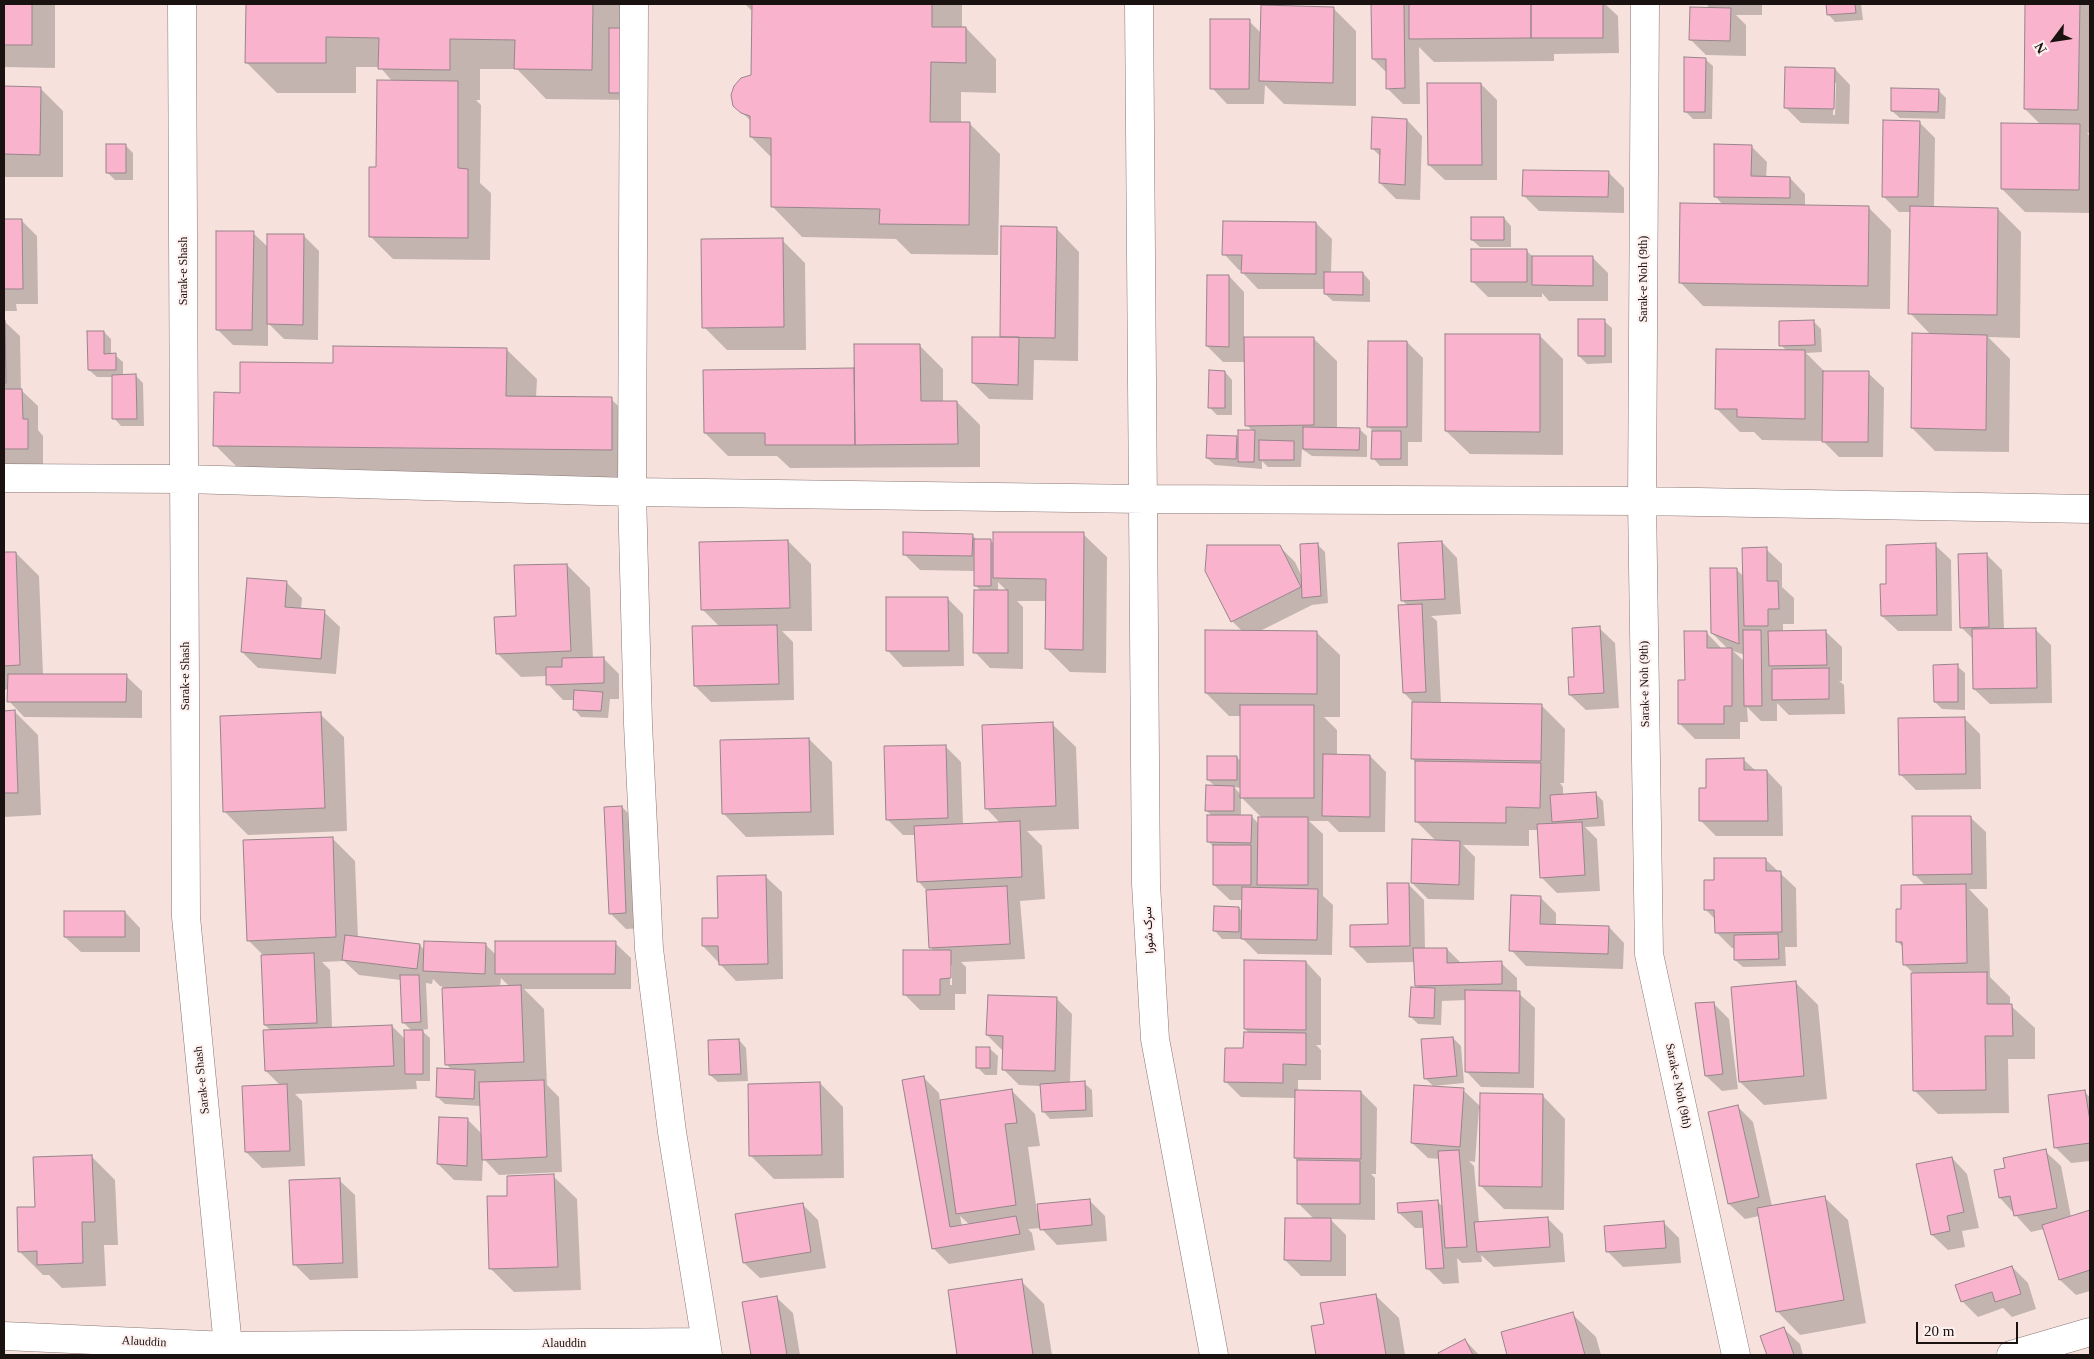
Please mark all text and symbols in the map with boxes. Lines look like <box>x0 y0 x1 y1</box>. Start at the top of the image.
north arrow <box>2029 15 2079 65</box>
text: N <box>2032 40 2050 56</box>
street label: Sarak-e Noh (9th) <box>1637 236 1651 322</box>
street label: Sarak-e Shash <box>177 237 191 305</box>
street label: Sarak-e Noh (9th) <box>1637 641 1653 727</box>
street label: Sarak-e Shash <box>179 642 193 710</box>
street label: سرک شورا <box>1141 906 1157 954</box>
street label: Sarak-e Noh (9th) <box>1662 1042 1694 1130</box>
street label: Sarak-e Shash <box>191 1045 213 1115</box>
scale bar <box>1919 1312 2022 1344</box>
text: 20 m <box>1924 1323 1954 1339</box>
street label: Alauddin <box>121 1334 167 1350</box>
street label: Alauddin <box>542 1337 586 1351</box>

